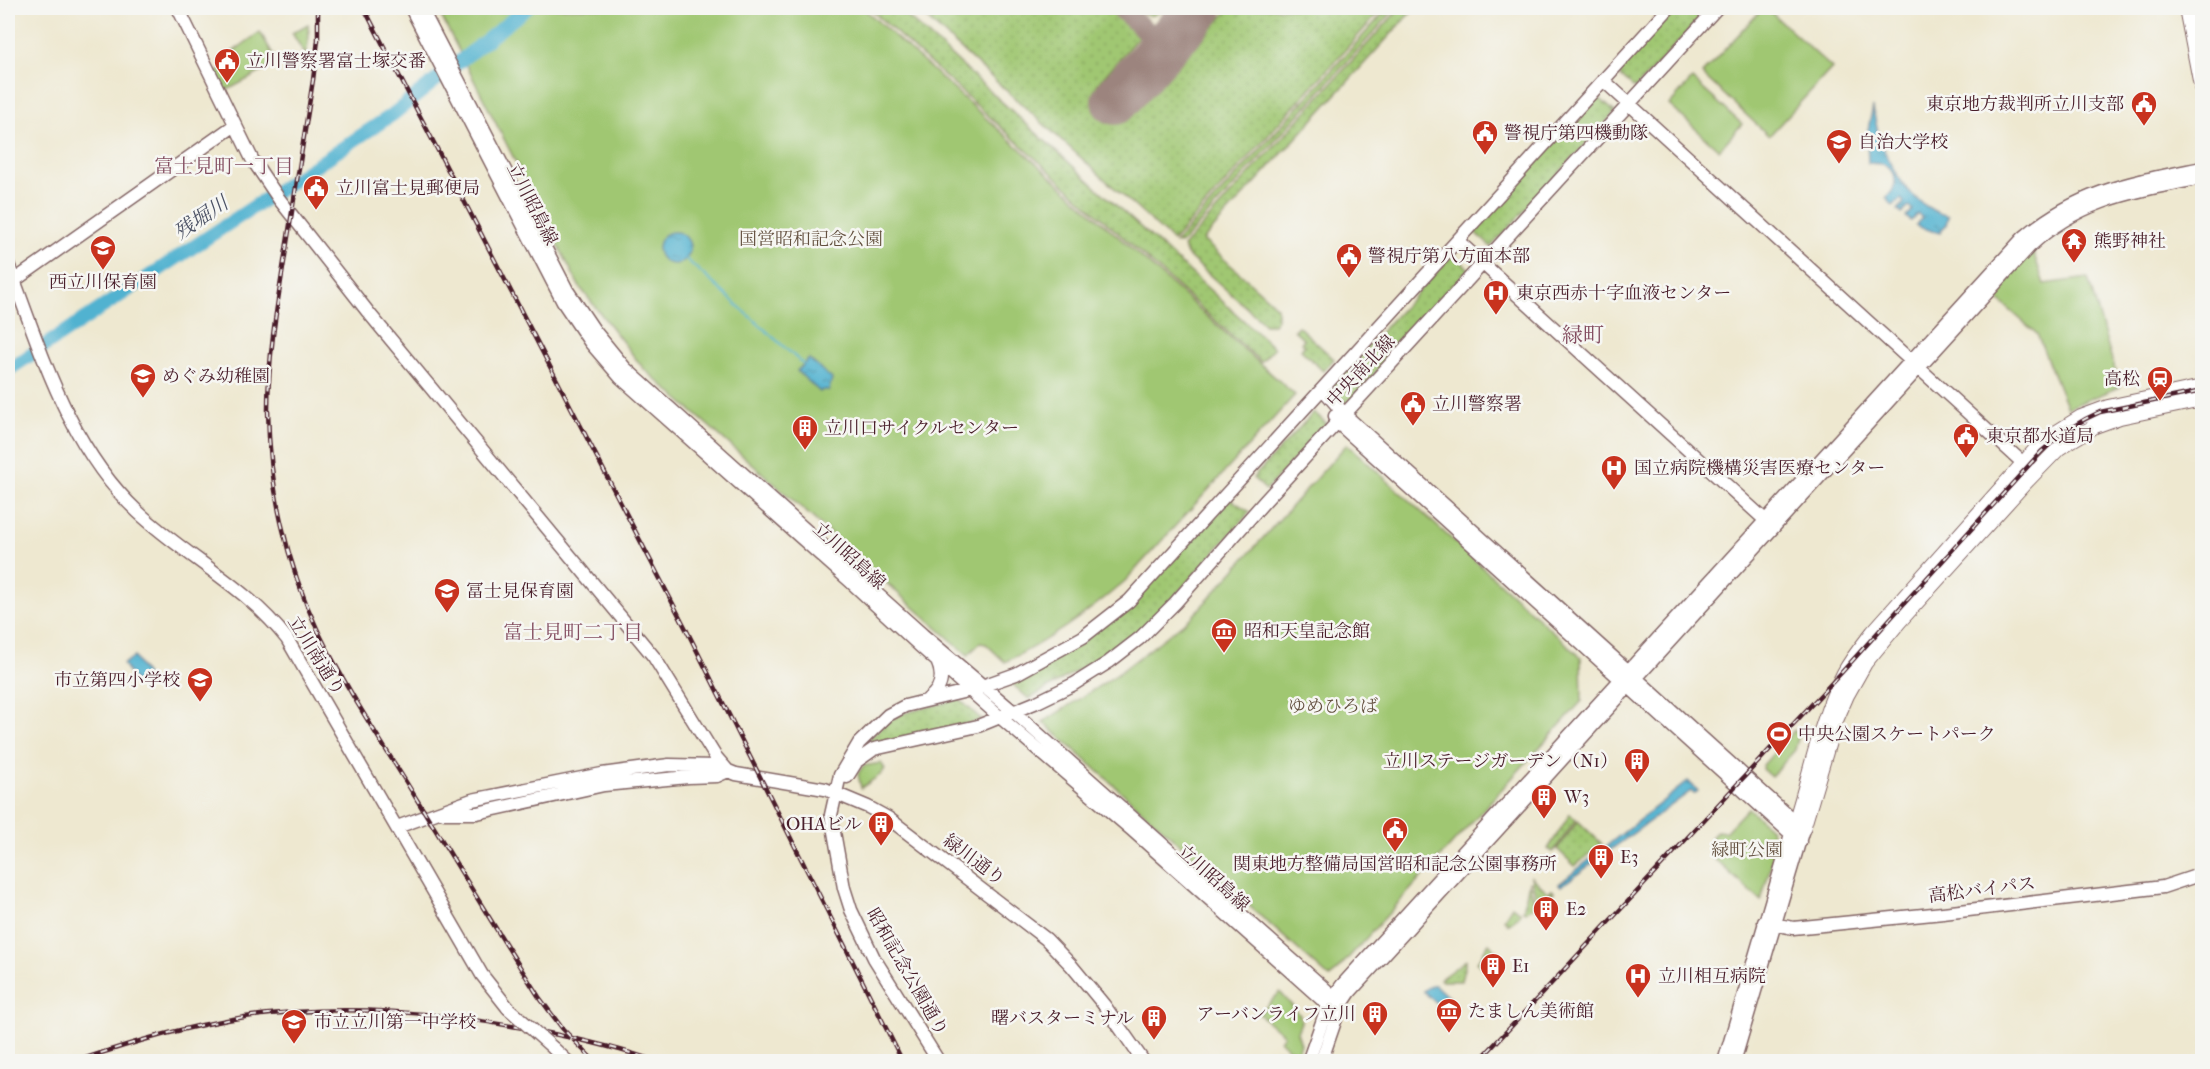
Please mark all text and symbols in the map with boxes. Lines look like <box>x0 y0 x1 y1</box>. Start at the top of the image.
public building icon: 立川警察署富士塚交番 <box>212 46 242 84</box>
place label: 立川警察署富士塚交番 <box>246 51 426 72</box>
public building icon: 東京地方裁判所立川支部 <box>2129 89 2159 127</box>
place label: 東京地方裁判所立川支部 <box>1926 94 2124 115</box>
public building icon: 警視庁第四機動隊 <box>1470 118 1500 156</box>
place label: 警視庁第四機動隊 <box>1504 123 1648 144</box>
school or university icon: 自治大学校 <box>1824 127 1854 165</box>
place label: 自治大学校 <box>1858 132 1948 153</box>
district label: 富士見町一丁目 <box>154 155 294 178</box>
street label: 立川昭島線 <box>502 159 562 249</box>
public building icon: 立川富士見郵便局 <box>301 173 331 211</box>
place label: 立川富士見郵便局 <box>336 178 480 199</box>
water label: 残堀川 <box>170 191 234 244</box>
temple icon: 熊野神社 <box>2059 226 2089 264</box>
park label: 国営昭和記念公園 <box>739 229 883 250</box>
place label: 熊野神社 <box>2094 231 2166 252</box>
school or university icon: 西立川保育園 <box>88 233 118 271</box>
public building icon: 警視庁第八方面本部 <box>1334 241 1364 279</box>
place label: 警視庁第八方面本部 <box>1368 246 1530 267</box>
place label: 西立川保育園 <box>49 272 157 293</box>
hospital icon: 東京西赤十字血液センター <box>1481 278 1511 316</box>
place label: 東京西赤十字血液センター <box>1516 283 1731 304</box>
district label: 緑町 <box>1562 323 1604 347</box>
street label: 中央南北線 <box>1323 331 1399 411</box>
school or university icon: めぐみ幼稚園 <box>128 361 158 399</box>
station icon: 高松 <box>2145 364 2175 402</box>
place label: めぐみ幼稚園 <box>162 366 270 387</box>
place label: 高松 <box>2104 369 2140 390</box>
public building icon: 立川警察署 <box>1398 389 1428 427</box>
place label: 立川警察署 <box>1432 394 1522 415</box>
building icon: 立川口サイクルセンター <box>790 413 820 451</box>
place label: 立川口サイクルセンター <box>824 418 1019 439</box>
public building icon: 東京都水道局 <box>1951 421 1981 459</box>
place label: 東京都水道局 <box>1986 426 2094 447</box>
hospital icon: 国立病院機構災害医療センター <box>1599 453 1629 491</box>
place label: 国立病院機構災害医療センター <box>1634 458 1885 479</box>
street label: 立川昭島線 <box>809 518 889 594</box>
school or university icon: 冨士見保育園 <box>432 576 462 614</box>
place label: 冨士見保育園 <box>466 581 574 602</box>
street label: 立川南通り <box>283 612 349 700</box>
museum icon: 昭和天皇記念館 <box>1209 616 1239 654</box>
district label: 富士見町二丁目 <box>503 621 643 644</box>
place label: 昭和天皇記念館 <box>1244 621 1370 642</box>
school or university icon: 市立第四小学校 <box>185 665 215 703</box>
place label: 市立第四小学校 <box>54 670 180 691</box>
park label: ゆめひろば <box>1288 696 1378 717</box>
sports icon: 中央公園スケートパーク <box>1764 719 1794 757</box>
place label: 中央公園スケートパーク <box>1798 724 1996 745</box>
building icon: 立川ステージガーデン（N1） <box>1622 746 1652 784</box>
place label: 立川ステージガーデン（N1） <box>1383 751 1618 772</box>
building icon: W3 <box>1529 782 1559 820</box>
place label: W3 <box>1563 787 1589 808</box>
building icon: OHAビル <box>866 809 896 847</box>
place label: OHAビル <box>786 814 862 835</box>
public building icon: 関東地方整備局国営昭和記念公園事務所 <box>1380 815 1410 853</box>
street label: 緑川通り <box>939 830 1009 890</box>
street label: 立川昭島線 <box>1173 840 1253 916</box>
park label: 緑町公園 <box>1711 840 1783 861</box>
building icon: E3 <box>1586 842 1616 880</box>
place label: E3 <box>1620 847 1638 868</box>
place label: 関東地方整備局国営昭和記念公園事務所 <box>1233 854 1557 875</box>
street label: 高松バイパス <box>1927 873 2037 907</box>
building icon: E2 <box>1531 894 1561 932</box>
place label: E2 <box>1566 899 1586 920</box>
street label: 昭和記念公園通り <box>862 904 952 1040</box>
building icon: E1 <box>1478 951 1508 989</box>
place label: E1 <box>1512 956 1529 977</box>
hospital icon: 立川相互病院 <box>1623 961 1653 999</box>
place label: 立川相互病院 <box>1658 966 1766 987</box>
museum icon: たましん美術館 <box>1434 996 1464 1034</box>
building icon: アーバンライフ立川 <box>1360 999 1390 1037</box>
place label: たましん美術館 <box>1468 1001 1594 1022</box>
building icon: 曙バスターミナル <box>1139 1003 1169 1041</box>
place label: アーバンライフ立川 <box>1197 1004 1356 1025</box>
school or university icon: 市立立川第一中学校 <box>279 1007 309 1045</box>
place label: 曙バスターミナル <box>991 1008 1134 1029</box>
place label: 市立立川第一中学校 <box>314 1012 476 1033</box>

